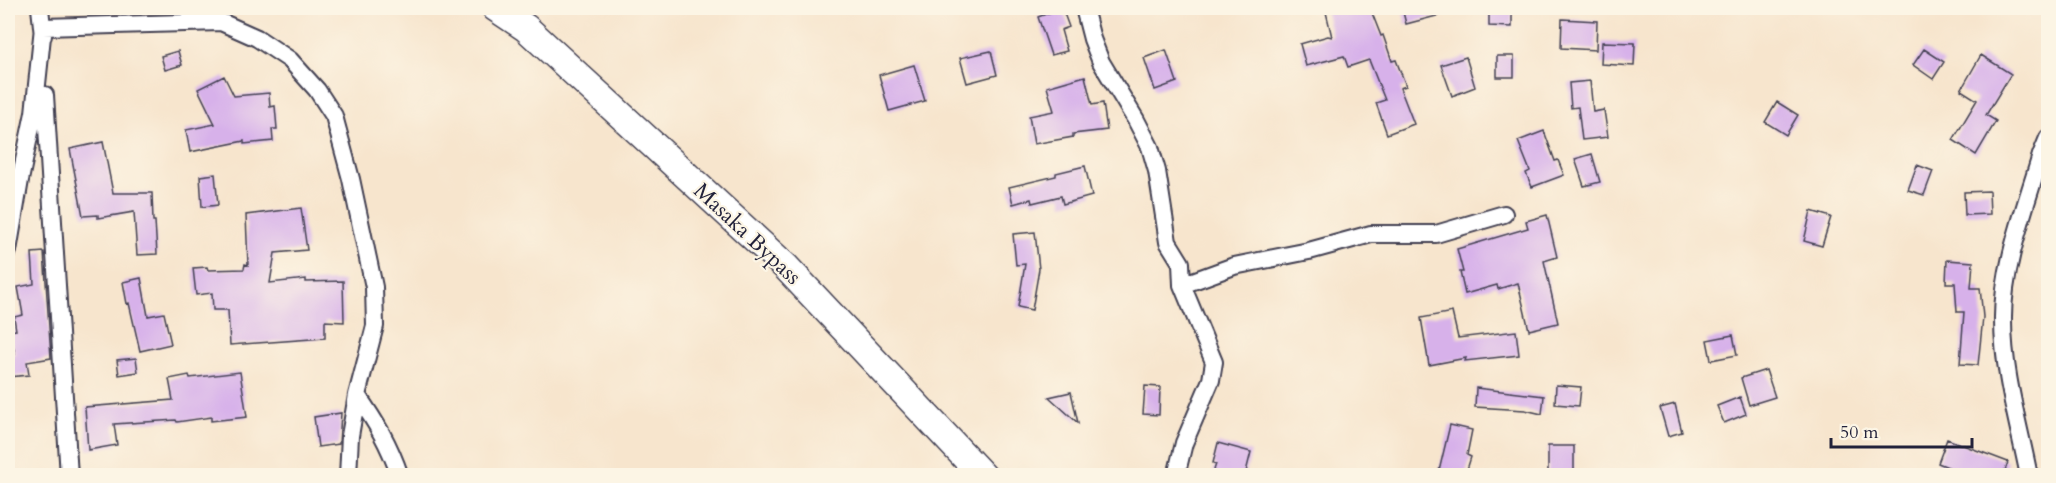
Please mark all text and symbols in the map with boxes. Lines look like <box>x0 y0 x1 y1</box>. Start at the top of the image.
street label: Masaka Bypass <box>687 176 808 291</box>
scale bar <box>1831 411 1972 449</box>
text: 50 m <box>1840 420 1879 445</box>

